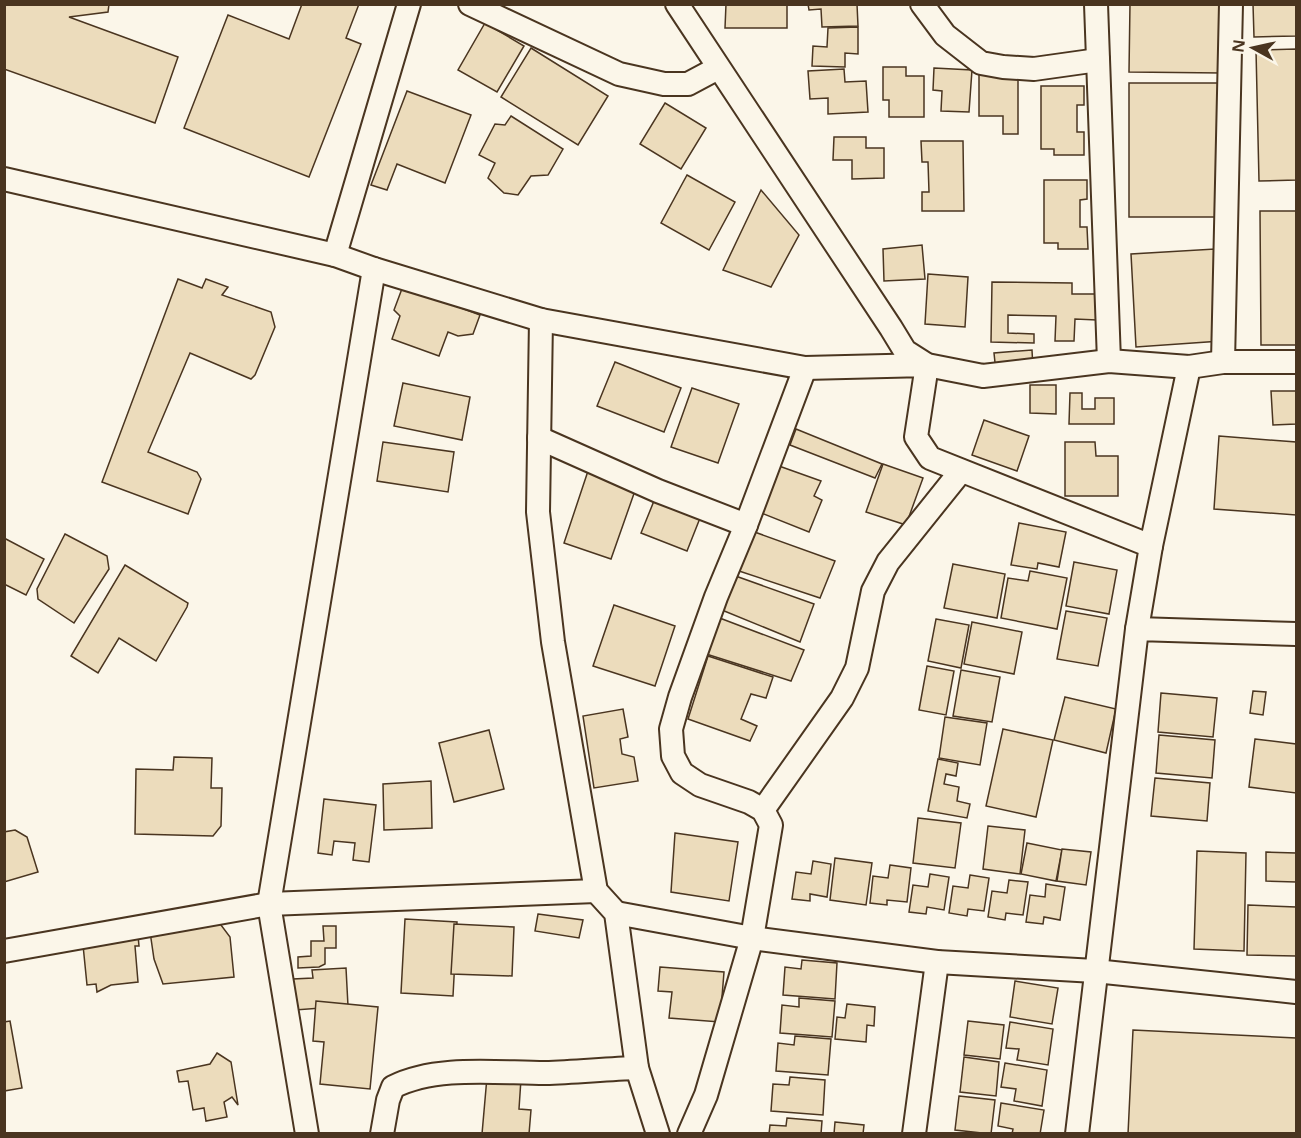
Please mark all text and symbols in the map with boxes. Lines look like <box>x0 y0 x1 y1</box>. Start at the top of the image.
north arrow <box>1223 18 1283 78</box>
text: N <box>1226 38 1250 54</box>

